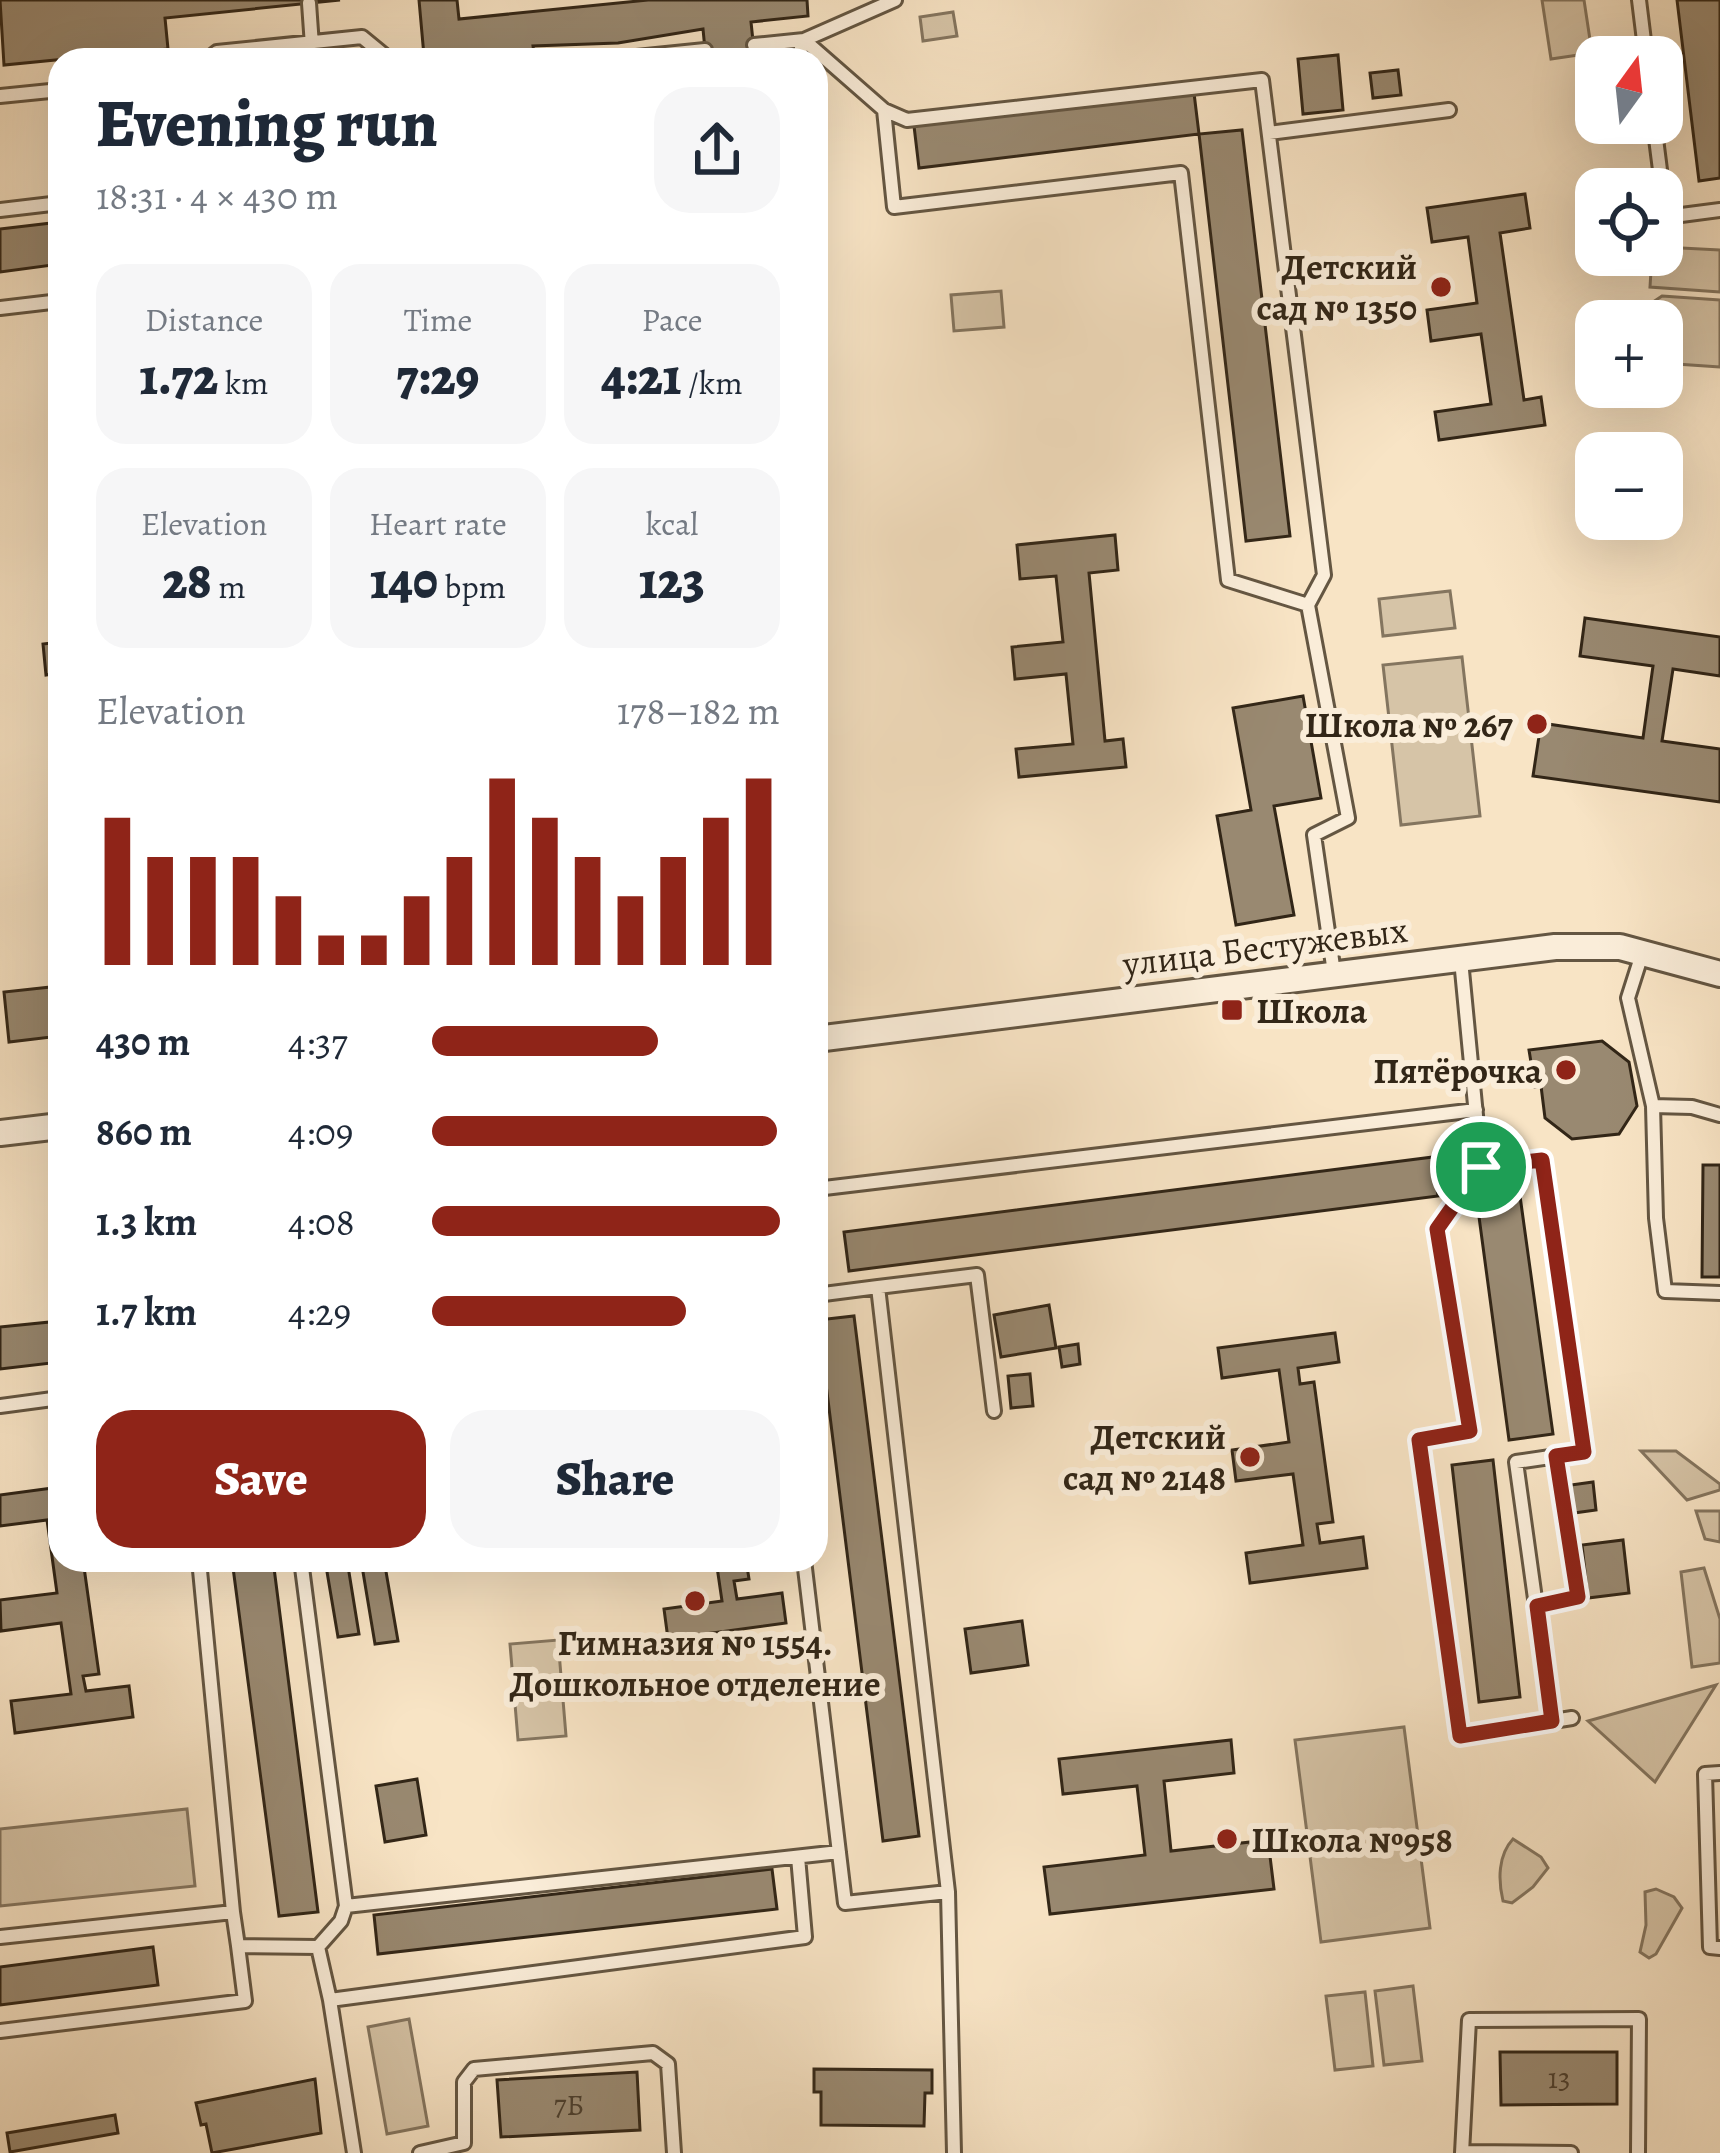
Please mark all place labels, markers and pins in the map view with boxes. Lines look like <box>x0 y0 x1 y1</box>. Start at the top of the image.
place label: Детский сад № 1350 <box>1257 242 1417 332</box>
marker: Детский сад № 1350 <box>1428 274 1454 300</box>
place label: Школа № 267 <box>1305 700 1514 749</box>
marker: Школа № 267 <box>1524 711 1550 737</box>
place label: Школа <box>1256 986 1368 1035</box>
marker: Школа <box>1219 997 1245 1023</box>
place label: Пятёрочка <box>1373 1046 1543 1095</box>
marker: Пятёрочка <box>1553 1057 1579 1083</box>
pin <box>1430 1116 1532 1218</box>
place label: Детский сад № 2148 <box>1063 1412 1226 1502</box>
marker: Детский сад № 2148 <box>1237 1444 1263 1470</box>
marker: Гимназия № 1554. Дошкольное отделение <box>682 1588 708 1614</box>
place label: Гимназия № 1554. Дошкольное отделение <box>509 1618 881 1708</box>
place label: Школа №958 <box>1251 1815 1453 1864</box>
marker: Школа №958 <box>1214 1826 1240 1852</box>

